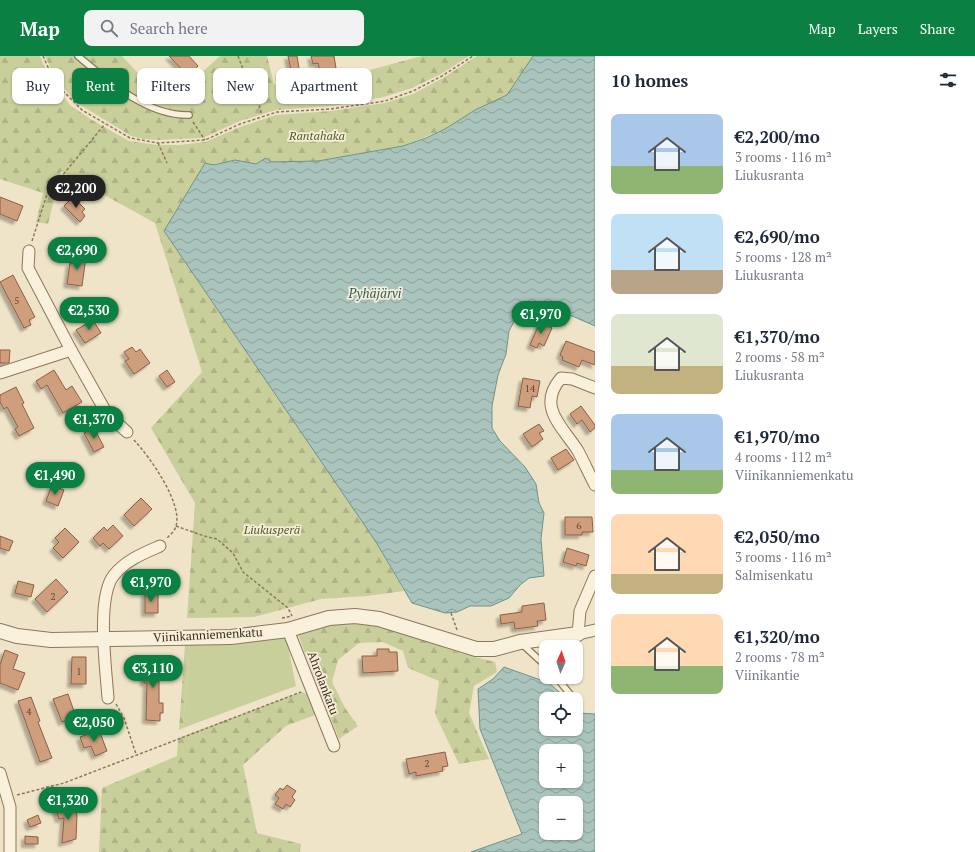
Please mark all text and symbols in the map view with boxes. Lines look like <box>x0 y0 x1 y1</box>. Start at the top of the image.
search box <box>84 10 364 46</box>
text: Map <box>20 16 60 41</box>
icon: search <box>98 17 120 39</box>
text: Search here <box>130 18 208 38</box>
text: Map <box>809 19 836 38</box>
text: Layers <box>858 19 898 38</box>
text: Share <box>920 19 955 38</box>
chip: Buy <box>12 68 64 104</box>
chip: Rent <box>72 68 129 104</box>
chip: Filters <box>137 68 205 104</box>
chip: New <box>213 68 268 104</box>
chip: Apartment <box>276 68 372 104</box>
text: 10 homes <box>611 69 688 92</box>
icon: filters <box>937 69 959 91</box>
text: €2,200/mo <box>735 125 820 148</box>
park label: Rantahaka <box>288 128 345 143</box>
icon: home <box>643 130 691 178</box>
text: 3 rooms · 116 m² <box>735 148 832 166</box>
text: Liukusranta <box>735 166 804 184</box>
pin: €2,200 <box>43 175 109 209</box>
text: €2,200 <box>56 179 96 197</box>
text: €2,690/mo <box>735 225 820 248</box>
icon: home <box>643 230 691 278</box>
pin: €2,690 <box>44 237 110 271</box>
text: €2,690 <box>57 241 97 259</box>
text: 5 rooms · 128 m² <box>735 248 832 266</box>
text: Liukusranta <box>735 266 804 284</box>
water label: Pyhäjärvi <box>348 284 402 302</box>
house number: 5 <box>14 294 20 307</box>
pin: €2,530 <box>56 297 122 331</box>
text: €2,530 <box>69 301 109 319</box>
pin: €1,970 <box>508 301 574 335</box>
text: €1,970 <box>521 305 561 323</box>
text: €1,370/mo <box>735 325 820 348</box>
icon: home <box>643 330 691 378</box>
text: 2 rooms · 58 m² <box>735 348 825 366</box>
text: Liukusranta <box>735 366 804 384</box>
house number: 14 <box>525 382 536 395</box>
pin: €1,370 <box>61 406 127 440</box>
text: €1,370 <box>74 410 114 428</box>
text: €1,970/mo <box>735 425 820 448</box>
icon: home <box>643 430 691 478</box>
text: 4 rooms · 112 m² <box>735 448 832 466</box>
pin: €1,490 <box>22 462 88 496</box>
text: €1,490 <box>35 466 75 484</box>
text: Viinikanniemenkatu <box>735 466 854 484</box>
house number: 6 <box>576 519 582 532</box>
park label: Liukusperä <box>243 522 301 537</box>
text: €2,050/mo <box>735 525 820 548</box>
icon: home <box>643 530 691 578</box>
text: 3 rooms · 116 m² <box>735 548 832 566</box>
text: Salmisenkatu <box>735 566 813 584</box>
pin: €1,970 <box>118 569 184 603</box>
text: €1,970 <box>131 573 171 591</box>
house number: 2 <box>50 590 56 603</box>
street label: Viinikanniemenkatu <box>153 624 263 645</box>
text: €1,320/mo <box>735 625 820 648</box>
icon: home <box>643 630 691 678</box>
north arrow <box>539 640 583 684</box>
map controls <box>539 640 583 840</box>
text: 2 rooms · 78 m² <box>735 648 825 666</box>
street label: Ahrolankatu <box>304 649 342 717</box>
pin: €3,110 <box>120 655 186 689</box>
text: €3,110 <box>133 659 173 677</box>
house number: 1 <box>76 665 82 678</box>
text: Viinikantie <box>735 666 800 684</box>
button: locate <box>539 692 583 736</box>
house number: 4 <box>26 705 32 718</box>
pin: €2,050 <box>61 709 127 743</box>
text: €2,050 <box>74 713 114 731</box>
button: + <box>539 744 583 788</box>
house number: 2 <box>424 757 430 770</box>
pin: €1,320 <box>35 787 101 821</box>
text: €1,320 <box>48 791 88 809</box>
button: − <box>539 796 583 840</box>

